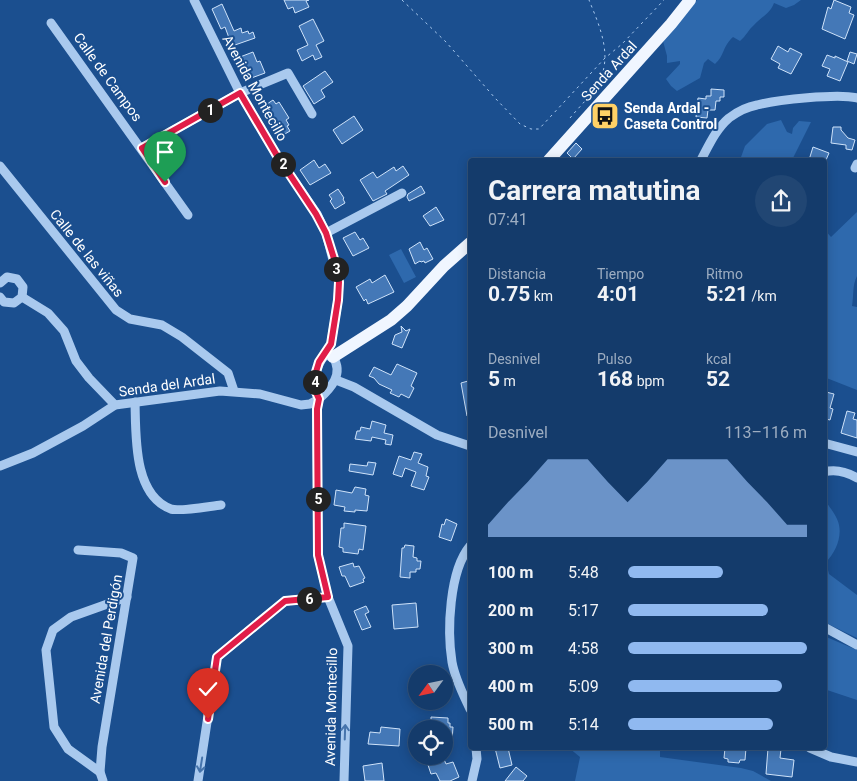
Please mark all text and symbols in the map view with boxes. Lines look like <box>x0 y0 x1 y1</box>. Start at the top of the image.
street label: Calle de Campos <box>71 30 145 124</box>
street label: Avenida Montecillo <box>219 32 291 144</box>
street label: Senda Ardal <box>578 38 640 104</box>
pin: 1 <box>198 98 222 122</box>
place label: Senda Ardal - Caseta Control <box>624 100 717 132</box>
bus stop icon: Senda Ardal - Caseta Control <box>590 101 620 131</box>
text: 1 <box>206 102 215 118</box>
pin <box>144 131 186 182</box>
icon: arrive <box>151 138 179 166</box>
pin: 2 <box>270 152 296 176</box>
text: 2 <box>279 156 288 172</box>
text: Carrera matutina <box>488 174 700 207</box>
button: share <box>755 175 807 227</box>
street label: Calle de las viñas <box>47 206 127 300</box>
text: 07:41 <box>488 210 528 229</box>
pin: 3 <box>324 256 348 282</box>
text: 3 <box>332 261 341 277</box>
text: Distancia <box>488 266 546 282</box>
text: Tiempo <box>597 266 644 282</box>
text: Ritmo <box>706 266 743 282</box>
text: 0.75 <box>488 282 530 306</box>
text: 4:01 <box>597 282 639 306</box>
text: 5:21 <box>706 282 748 306</box>
text: km <box>530 288 553 304</box>
text: /km <box>748 288 777 304</box>
text: Desnivel <box>488 351 541 367</box>
text: Pulso <box>597 351 632 367</box>
text: kcal <box>706 351 731 367</box>
text: 5 <box>488 367 500 391</box>
text: 168 <box>597 367 633 391</box>
text: 52 <box>706 367 730 391</box>
street label: Senda del Ardal <box>118 370 216 400</box>
pin: 4 <box>302 370 328 394</box>
text: m <box>500 373 516 389</box>
text: bpm <box>633 373 665 389</box>
text: 4 <box>311 374 320 390</box>
text: Desnivel <box>488 423 548 442</box>
text: 113–116 m <box>725 423 807 442</box>
pin: 5 <box>306 486 330 512</box>
text: 5 <box>314 491 323 507</box>
text: 100 m <box>488 563 533 582</box>
text: 5:48 <box>568 563 599 582</box>
street label: Avenida del Perdigón <box>87 573 125 705</box>
pin: 6 <box>296 586 322 612</box>
text: 6 <box>305 591 314 607</box>
text: 200 m <box>488 601 533 620</box>
text: 5:17 <box>568 601 599 620</box>
text: 300 m <box>488 639 533 658</box>
text: 4:58 <box>568 639 599 658</box>
street label: Avenida Montecillo <box>322 648 340 766</box>
north arrow <box>408 665 452 710</box>
map controls <box>408 665 453 765</box>
pin <box>187 668 229 719</box>
icon: check <box>194 675 222 703</box>
text: 400 m <box>488 677 533 696</box>
text: 5:09 <box>568 677 599 696</box>
text: 500 m <box>488 715 533 734</box>
text: 5:14 <box>568 715 599 734</box>
button: locate <box>408 720 453 765</box>
one-way arrow <box>341 725 350 741</box>
one-way arrow <box>195 757 205 773</box>

